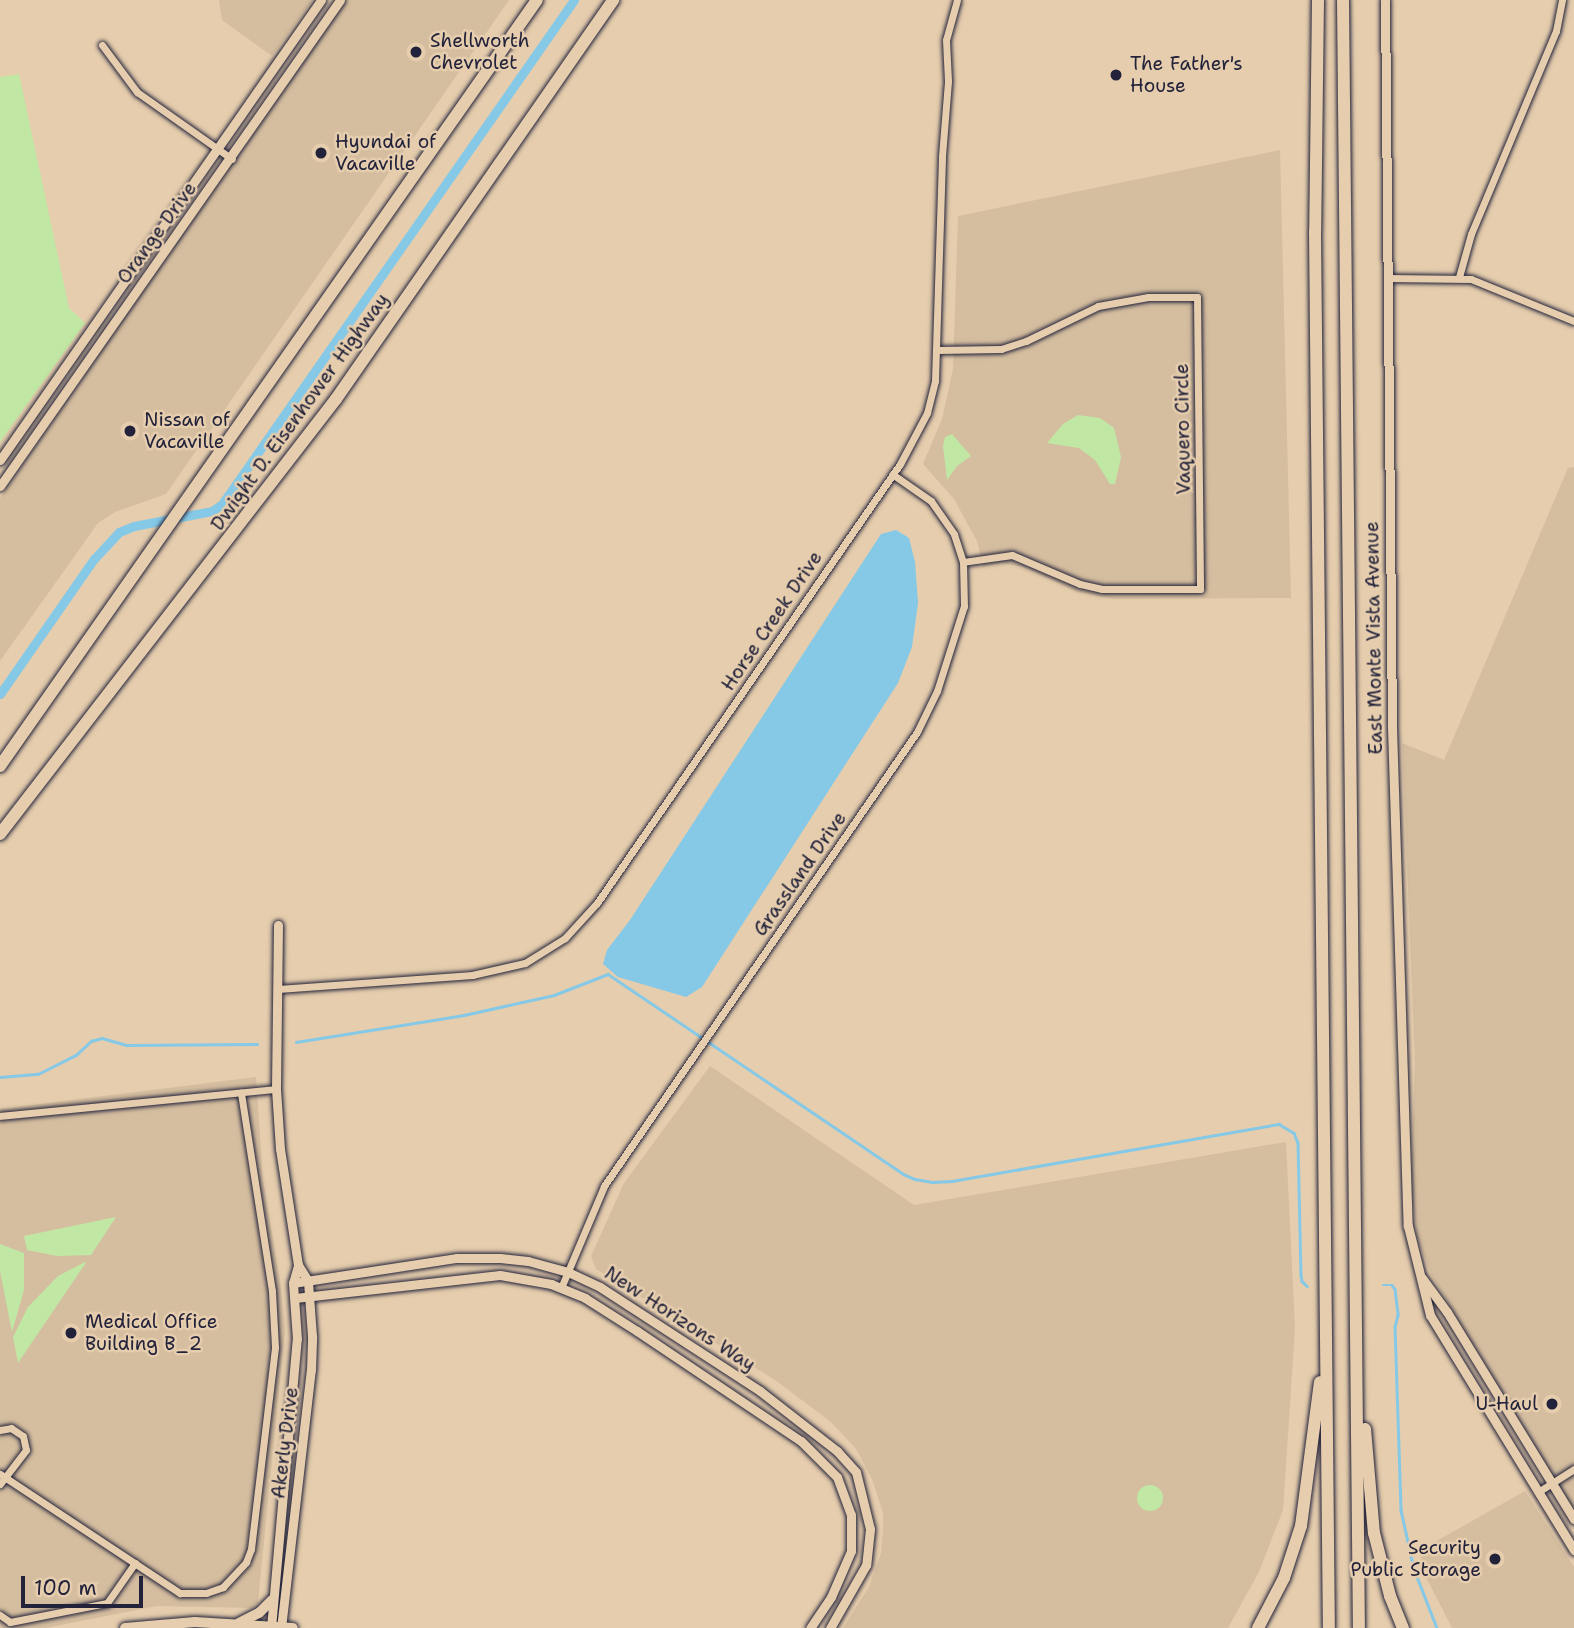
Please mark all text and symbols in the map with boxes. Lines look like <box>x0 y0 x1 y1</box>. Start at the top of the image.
place label: Shellworth Chevrolet <box>430 30 530 74</box>
marker: Shellworth Chevrolet <box>408 44 424 60</box>
place label: The Father's House <box>1130 53 1243 97</box>
marker: The Father's House <box>1108 67 1124 83</box>
place label: Hyundai of Vacaville <box>335 131 436 175</box>
marker: Hyundai of Vacaville <box>313 145 329 161</box>
street label: Orange Drive <box>113 178 201 288</box>
street label: Dwight D. Eisenhower Highway <box>206 289 394 535</box>
street label: Vaquero Circle <box>1170 363 1196 495</box>
place label: Nissan of Vacaville <box>144 409 230 453</box>
marker: Nissan of Vacaville <box>122 423 138 439</box>
street label: East Monte Vista Avenue <box>1361 521 1387 755</box>
street label: Horse Creek Drive <box>717 547 827 695</box>
street label: Grassland Drive <box>749 808 851 940</box>
street label: New Horizons Way <box>600 1262 760 1376</box>
place label: Medical Office Building B_2 <box>85 1311 217 1355</box>
marker: Medical Office Building B_2 <box>63 1325 79 1341</box>
street label: Akerly Drive <box>267 1386 303 1500</box>
place label: U-Haul <box>1476 1393 1538 1415</box>
marker: U-Haul <box>1544 1396 1560 1412</box>
place label: Security Public Storage <box>1350 1537 1481 1581</box>
marker: Security Public Storage <box>1487 1551 1503 1567</box>
scale bar <box>24 1562 147 1606</box>
text: 100 m <box>34 1574 97 1602</box>

